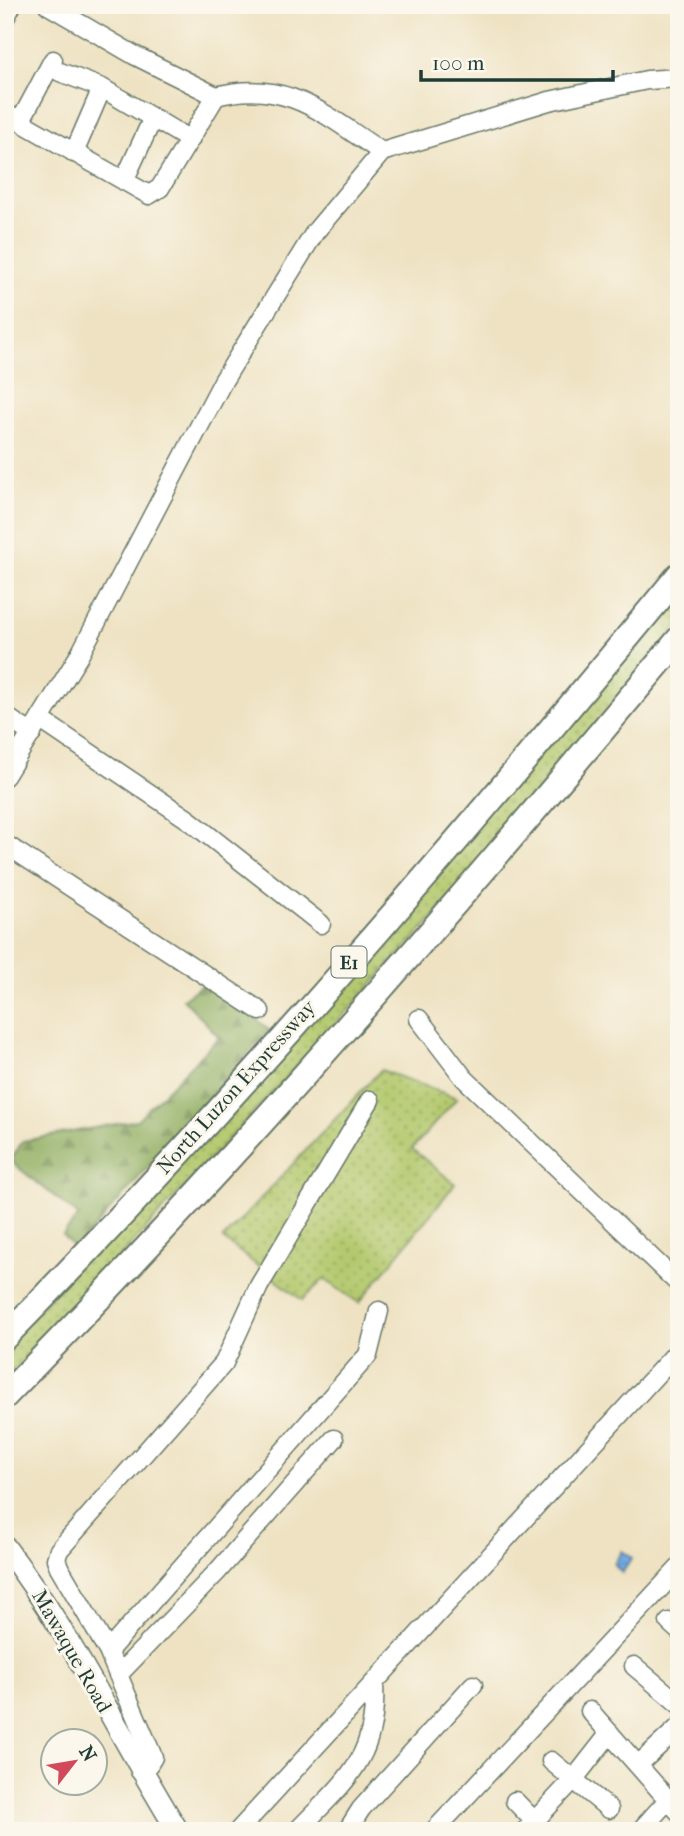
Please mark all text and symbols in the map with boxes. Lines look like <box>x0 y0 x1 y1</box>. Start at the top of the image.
scale bar <box>421 38 614 82</box>
text: 100 m <box>432 51 485 75</box>
road number: E1 <box>332 946 366 978</box>
street label: North Luzon Expressway <box>152 995 321 1179</box>
street label: Mawaque Road <box>27 1585 117 1717</box>
north arrow <box>38 1728 108 1798</box>
text: N <box>75 1742 101 1766</box>

